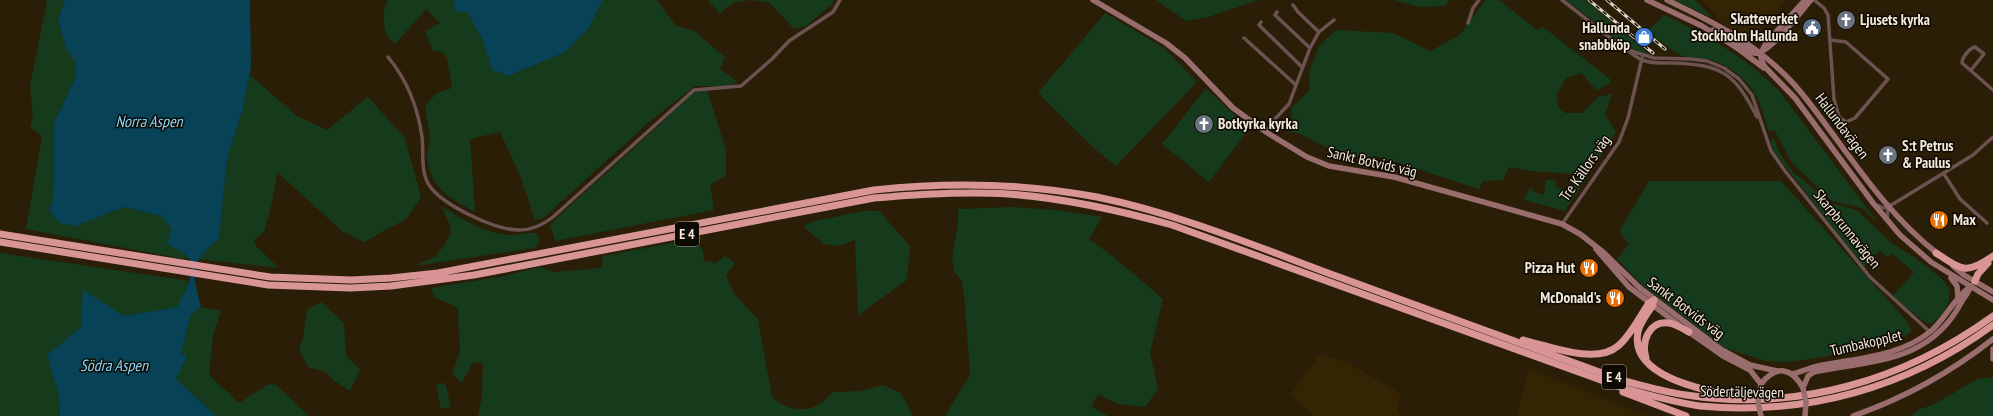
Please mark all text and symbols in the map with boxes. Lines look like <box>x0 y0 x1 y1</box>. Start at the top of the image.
place label: Skatteverket Stockholm Hallunda <box>1691 9 1799 45</box>
church icon: Ljusets kyrka <box>1835 9 1857 31</box>
place label: Ljusets kyrka <box>1860 10 1930 29</box>
public building icon: Skatteverket Stockholm Hallunda <box>1801 17 1823 39</box>
place label: Hallunda snabbköp <box>1579 18 1630 54</box>
shop icon: Hallunda snabbköp <box>1633 26 1655 48</box>
street label: Hallundavägen <box>1811 89 1873 162</box>
water label: Norra Aspen <box>115 111 184 131</box>
church icon: Botkyrka kyrka <box>1193 113 1215 135</box>
place label: Botkyrka kyrka <box>1218 114 1298 133</box>
street label: Tre Källors väg <box>1555 131 1614 204</box>
place label: S:t Petrus & Paulus <box>1902 136 1954 172</box>
street label: Sankt Botvids väg <box>1325 142 1419 181</box>
church icon: S:t Petrus & Paulus <box>1877 144 1899 166</box>
street label: Skarpbrunnavägen <box>1810 185 1885 272</box>
restaurant icon: Max <box>1928 209 1950 231</box>
place label: Max <box>1953 210 1976 229</box>
road number: E 4 <box>675 222 699 246</box>
restaurant icon: Pizza Hut <box>1578 257 1600 279</box>
place label: Pizza Hut <box>1525 258 1576 277</box>
street label: Sankt Botvids väg <box>1644 272 1729 343</box>
restaurant icon: McDonald's <box>1604 287 1626 309</box>
place label: McDonald's <box>1540 288 1601 307</box>
street label: Tumbakopplet <box>1828 325 1904 360</box>
water label: Södra Aspen <box>80 355 149 375</box>
road number: E 4 <box>1602 365 1626 389</box>
street label: Södertäljevägen <box>1700 381 1784 402</box>

